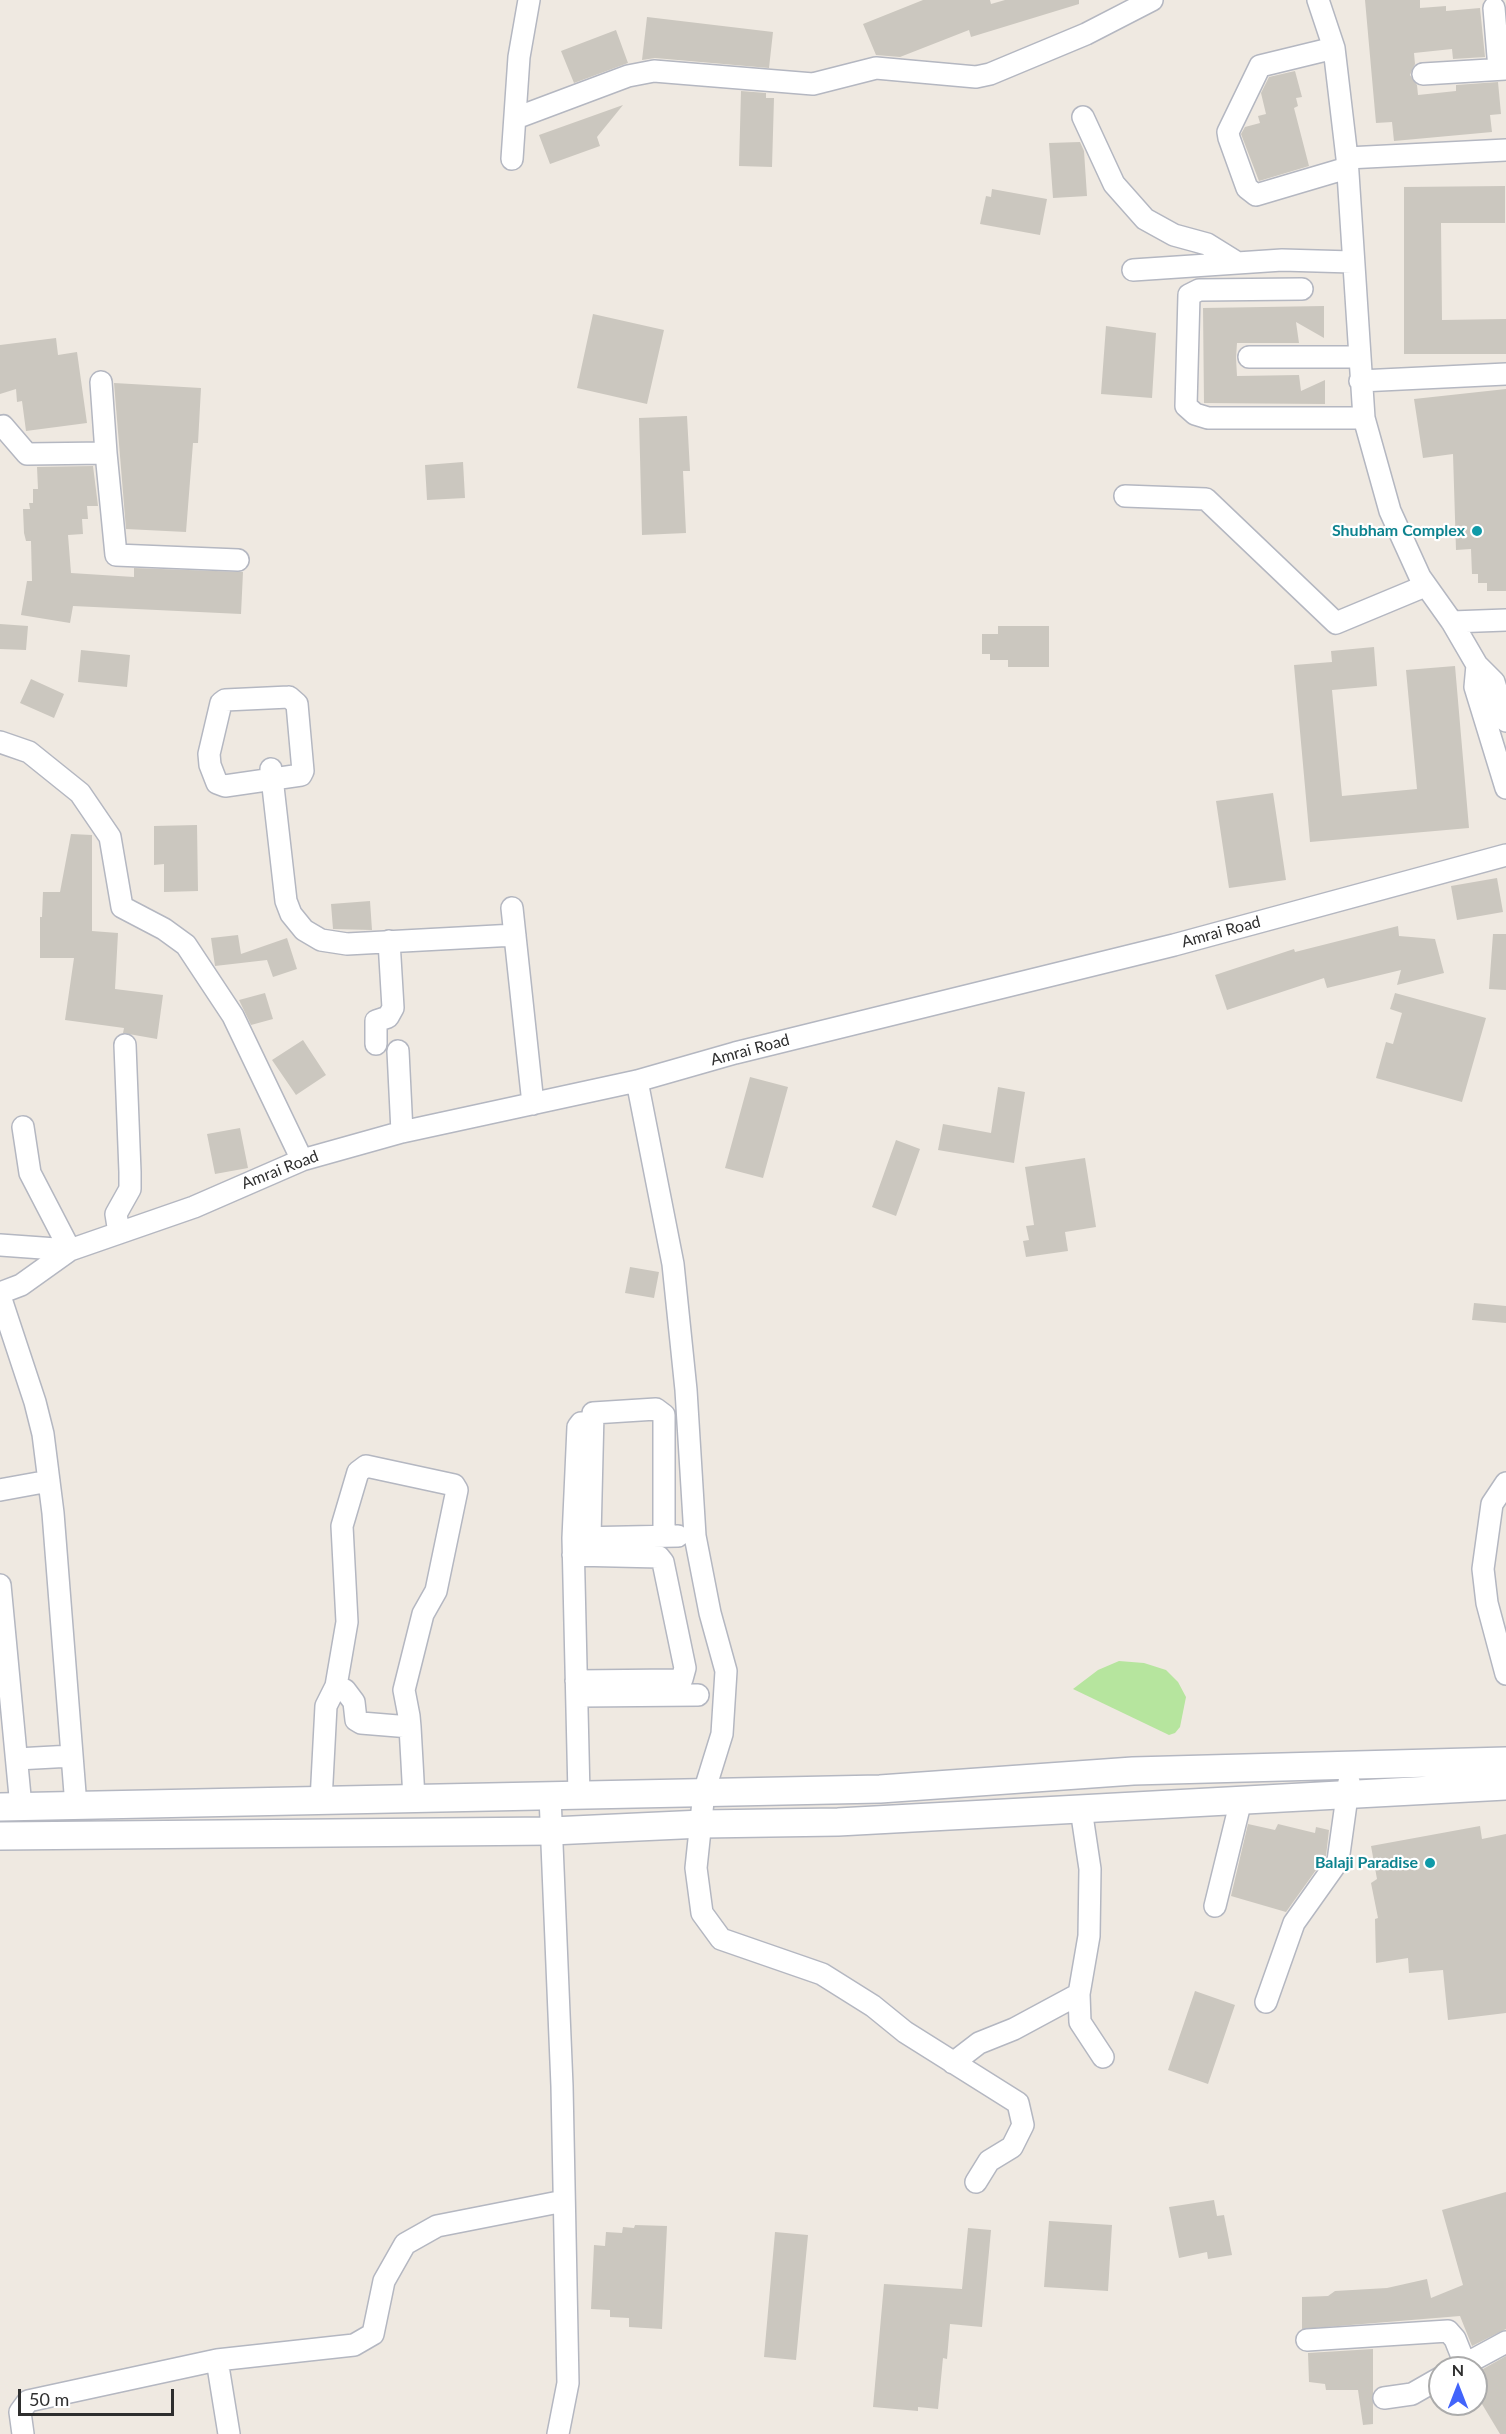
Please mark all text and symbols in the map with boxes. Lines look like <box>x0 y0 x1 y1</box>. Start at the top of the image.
place label: Shubham Complex <box>1332 521 1465 541</box>
marker: Shubham Complex <box>1470 524 1484 538</box>
street label: Amrai Road <box>1179 912 1263 952</box>
street label: Amrai Road <box>708 1030 792 1070</box>
street label: Amrai Road <box>239 1147 321 1193</box>
place label: Balaji Paradise <box>1315 1853 1418 1873</box>
marker: Balaji Paradise <box>1423 1856 1437 1870</box>
north arrow <box>1428 2356 1488 2416</box>
text: N <box>1452 2360 1464 2379</box>
scale bar <box>21 2377 177 2415</box>
text: 50 m <box>29 2388 69 2410</box>

